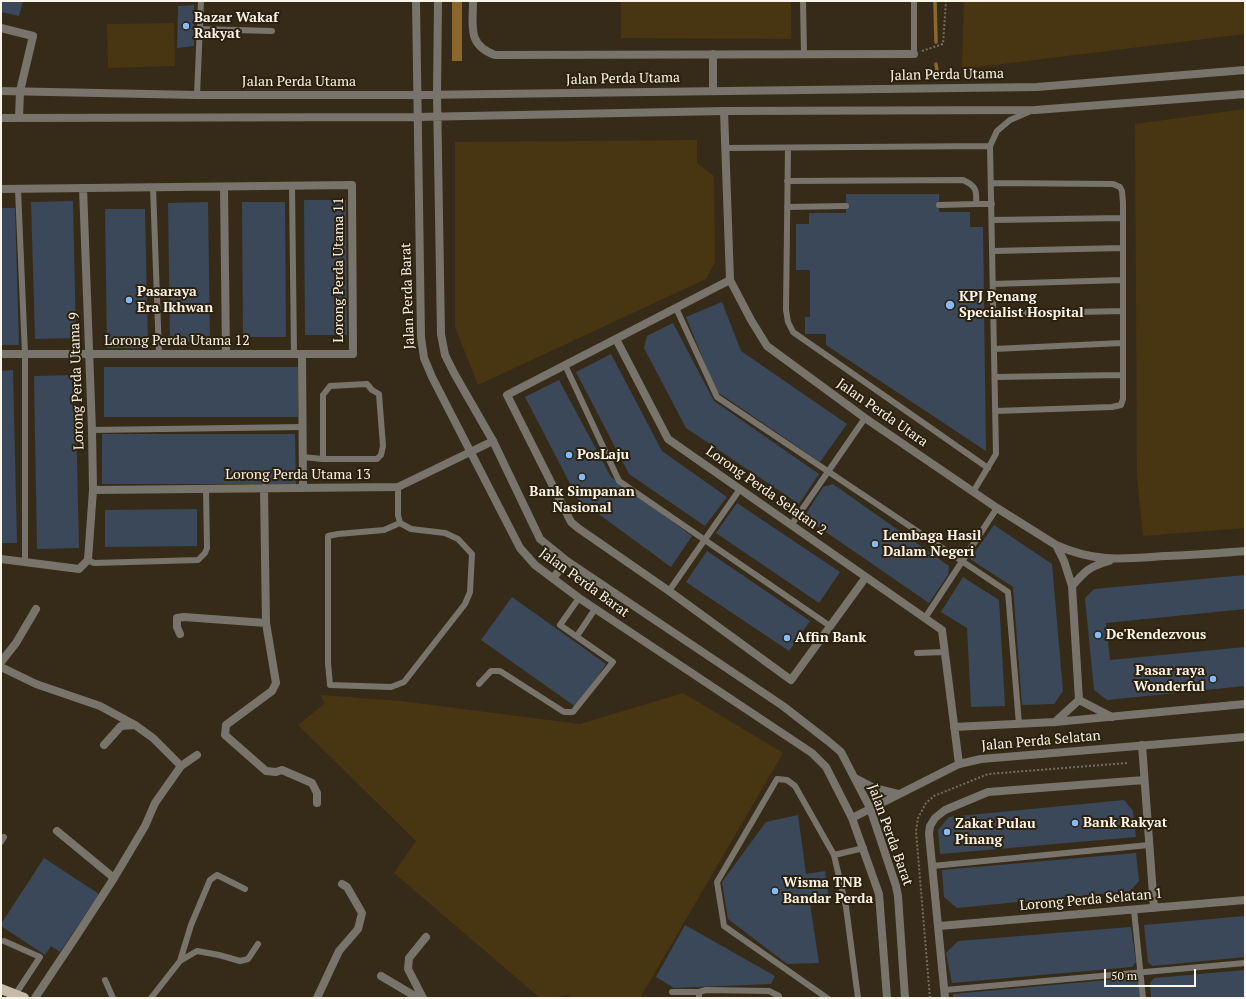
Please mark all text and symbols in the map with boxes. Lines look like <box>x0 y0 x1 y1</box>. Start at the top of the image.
place label: Bazar Wakaf Rakyat <box>194 10 278 42</box>
marker: Bazar Wakaf Rakyat <box>181 21 191 31</box>
street label: Jalan Perda Utama <box>890 66 1004 84</box>
street label: Jalan Perda Utama <box>566 70 680 88</box>
street label: Jalan Perda Utama <box>242 74 356 90</box>
street label: Lorong Perda Utama 11 <box>331 197 347 343</box>
street label: Jalan Perda Barat <box>398 242 418 350</box>
place label: Pasaraya Era Ikhwan <box>137 284 213 316</box>
place label: KPJ Penang Specialist Hospital <box>959 289 1084 322</box>
marker: Pasaraya Era Ikhwan <box>124 295 134 305</box>
marker: KPJ Penang Specialist Hospital <box>944 299 956 311</box>
street label: Lorong Perda Utama 9 <box>66 312 88 450</box>
street label: Lorong Perda Utama 12 <box>104 333 250 349</box>
street label: Jalan Perda Utara <box>833 375 931 451</box>
street label: Lorong Perda Selatan 2 <box>702 443 830 539</box>
place label: PosLaju <box>577 447 629 463</box>
marker: PosLaju <box>564 450 574 460</box>
street label: Lorong Perda Utama 13 <box>225 467 371 483</box>
marker: Bank Simpanan Nasional <box>577 472 587 482</box>
place label: Bank Simpanan Nasional <box>529 484 635 516</box>
place label: Lembaga Hasil Dalam Negeri <box>883 528 981 560</box>
marker: Lembaga Hasil Dalam Negeri <box>870 539 880 549</box>
street label: Jalan Perda Barat <box>536 545 632 621</box>
place label: De'Rendezvous <box>1106 627 1206 643</box>
place label: Affin Bank <box>795 630 867 646</box>
marker: De'Rendezvous <box>1093 630 1103 640</box>
marker: Affin Bank <box>782 633 792 643</box>
place label: Pasar raya Wonderful <box>1134 663 1205 696</box>
marker: Pasar raya Wonderful <box>1208 674 1218 684</box>
street label: Jalan Perda Selatan <box>981 727 1101 755</box>
street label: Jalan Perda Barat <box>864 782 916 888</box>
place label: Bank Rakyat <box>1083 815 1167 831</box>
place label: Zakat Pulau Pinang <box>955 816 1036 848</box>
marker: Bank Rakyat <box>1070 818 1080 828</box>
marker: Zakat Pulau Pinang <box>942 827 952 837</box>
place label: Wisma TNB Bandar Perda <box>783 875 873 908</box>
street label: Lorong Perda Selatan 1 <box>1019 885 1163 915</box>
marker: Wisma TNB Bandar Perda <box>770 886 780 896</box>
scale bar <box>1106 961 1198 987</box>
text: 50 m <box>1111 968 1137 983</box>

